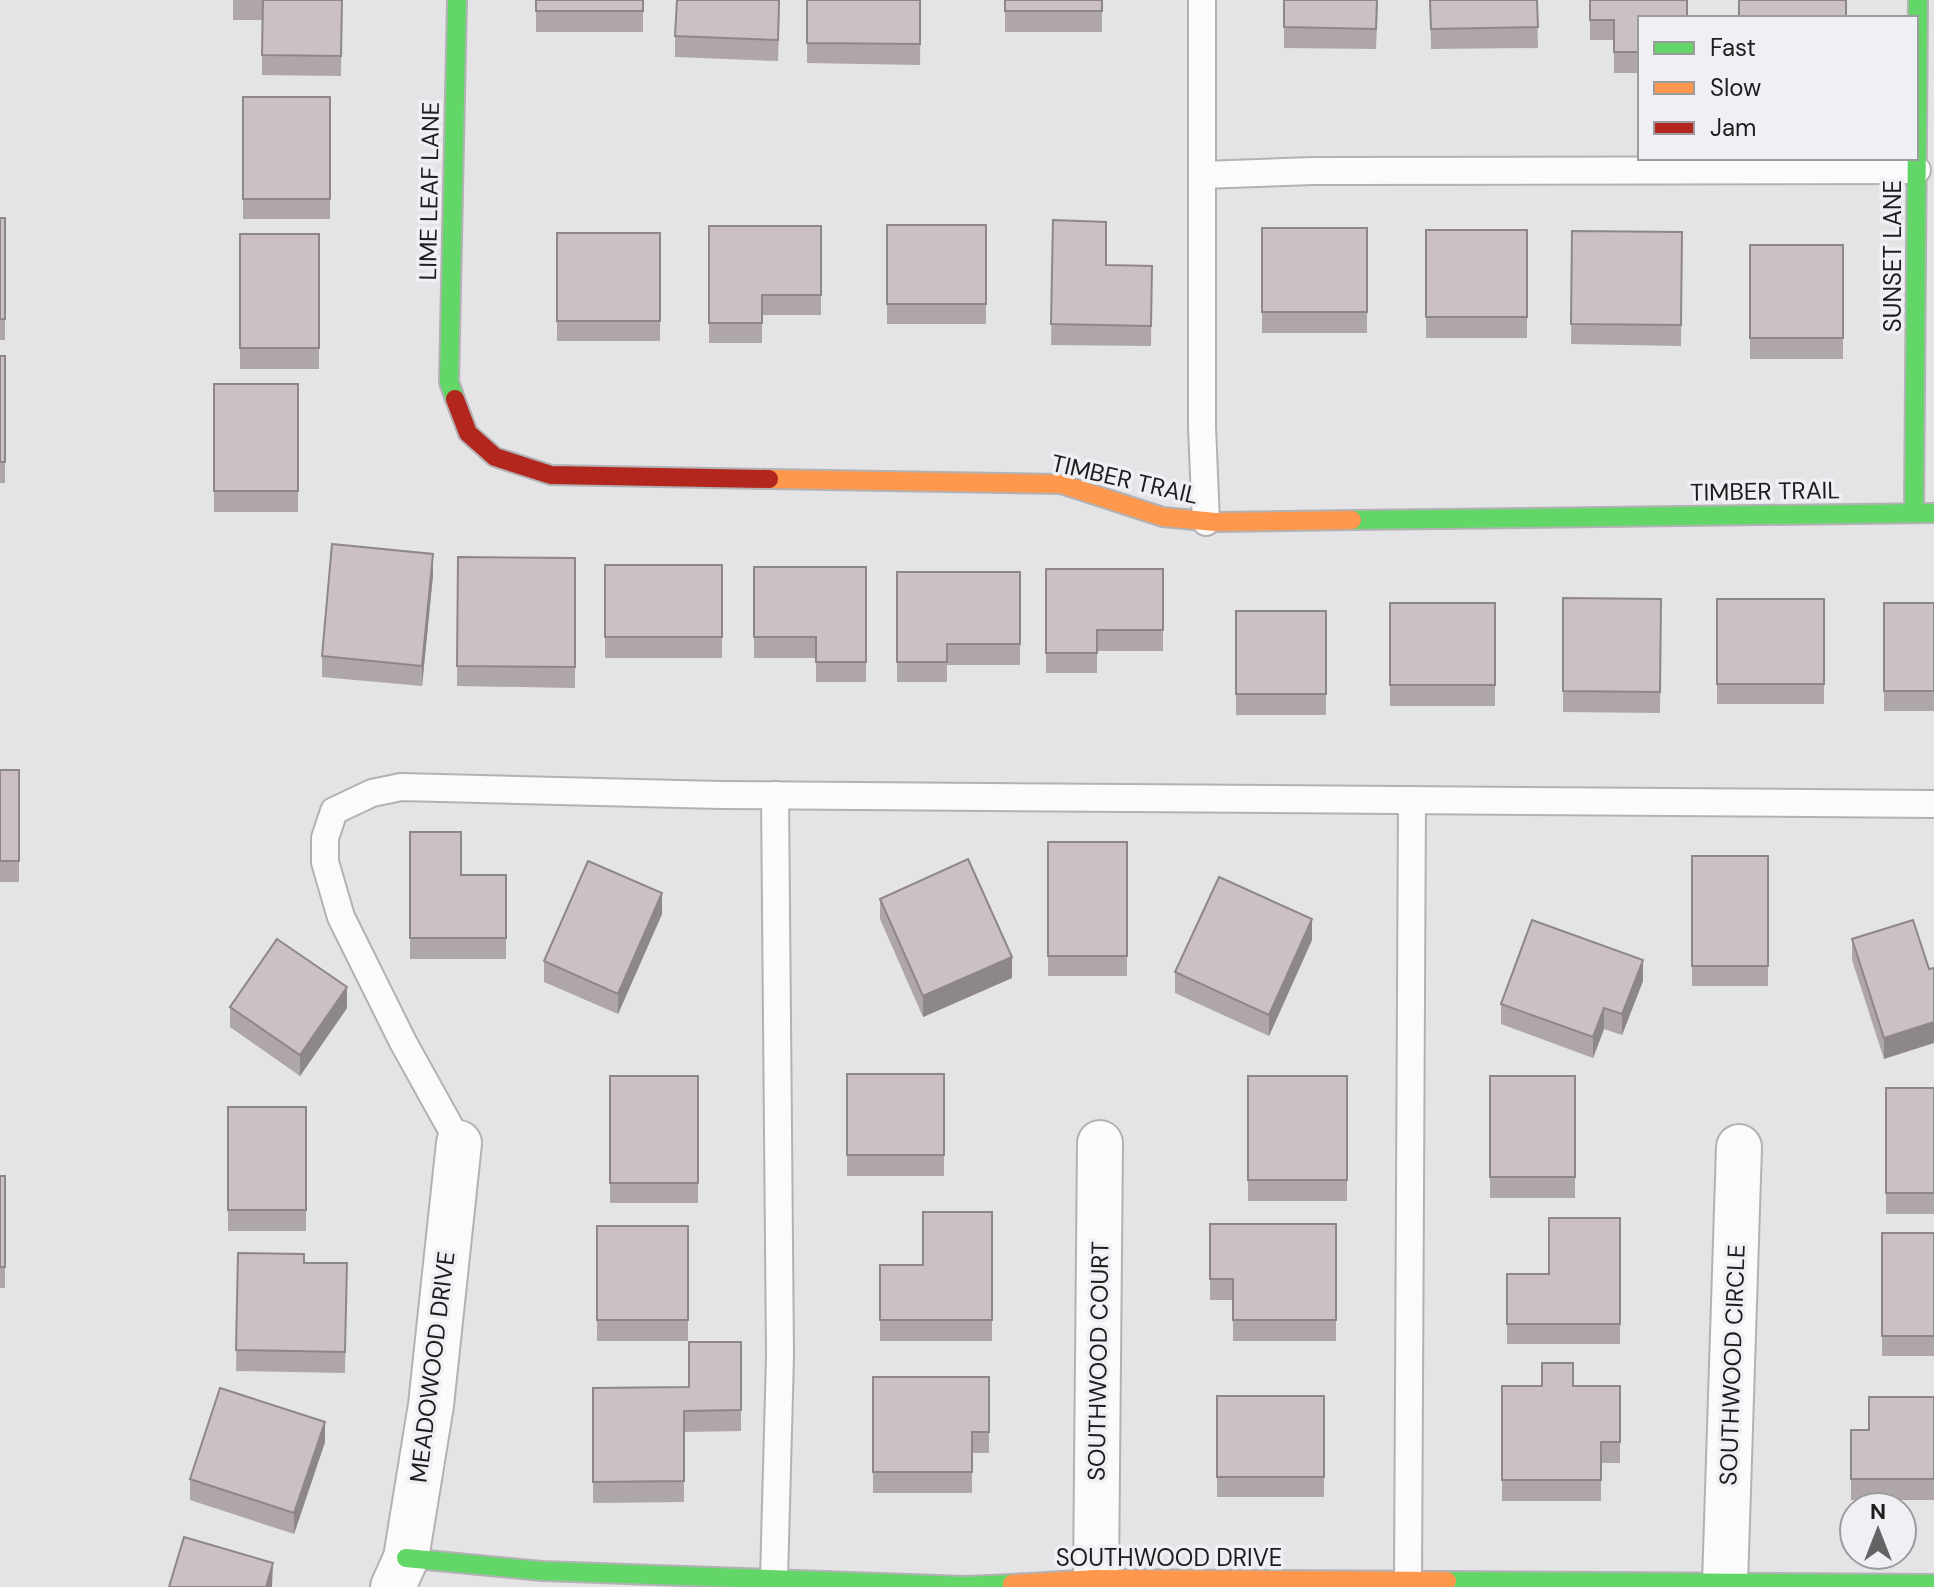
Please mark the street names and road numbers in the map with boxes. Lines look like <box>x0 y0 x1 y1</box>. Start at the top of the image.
street label: LIME LEAF LANE <box>412 101 446 281</box>
street label: SUNSET LANE <box>1877 180 1908 332</box>
street label: TIMBER TRAIL <box>1049 447 1201 511</box>
street label: TIMBER TRAIL <box>1690 474 1840 508</box>
street label: SOUTHWOOD COURT <box>1080 1241 1116 1481</box>
street label: SOUTHWOOD CIRCLE <box>1712 1244 1752 1486</box>
street label: MEADOWOOD DRIVE <box>402 1250 462 1484</box>
street label: SOUTHWOOD DRIVE <box>1056 1542 1282 1573</box>

